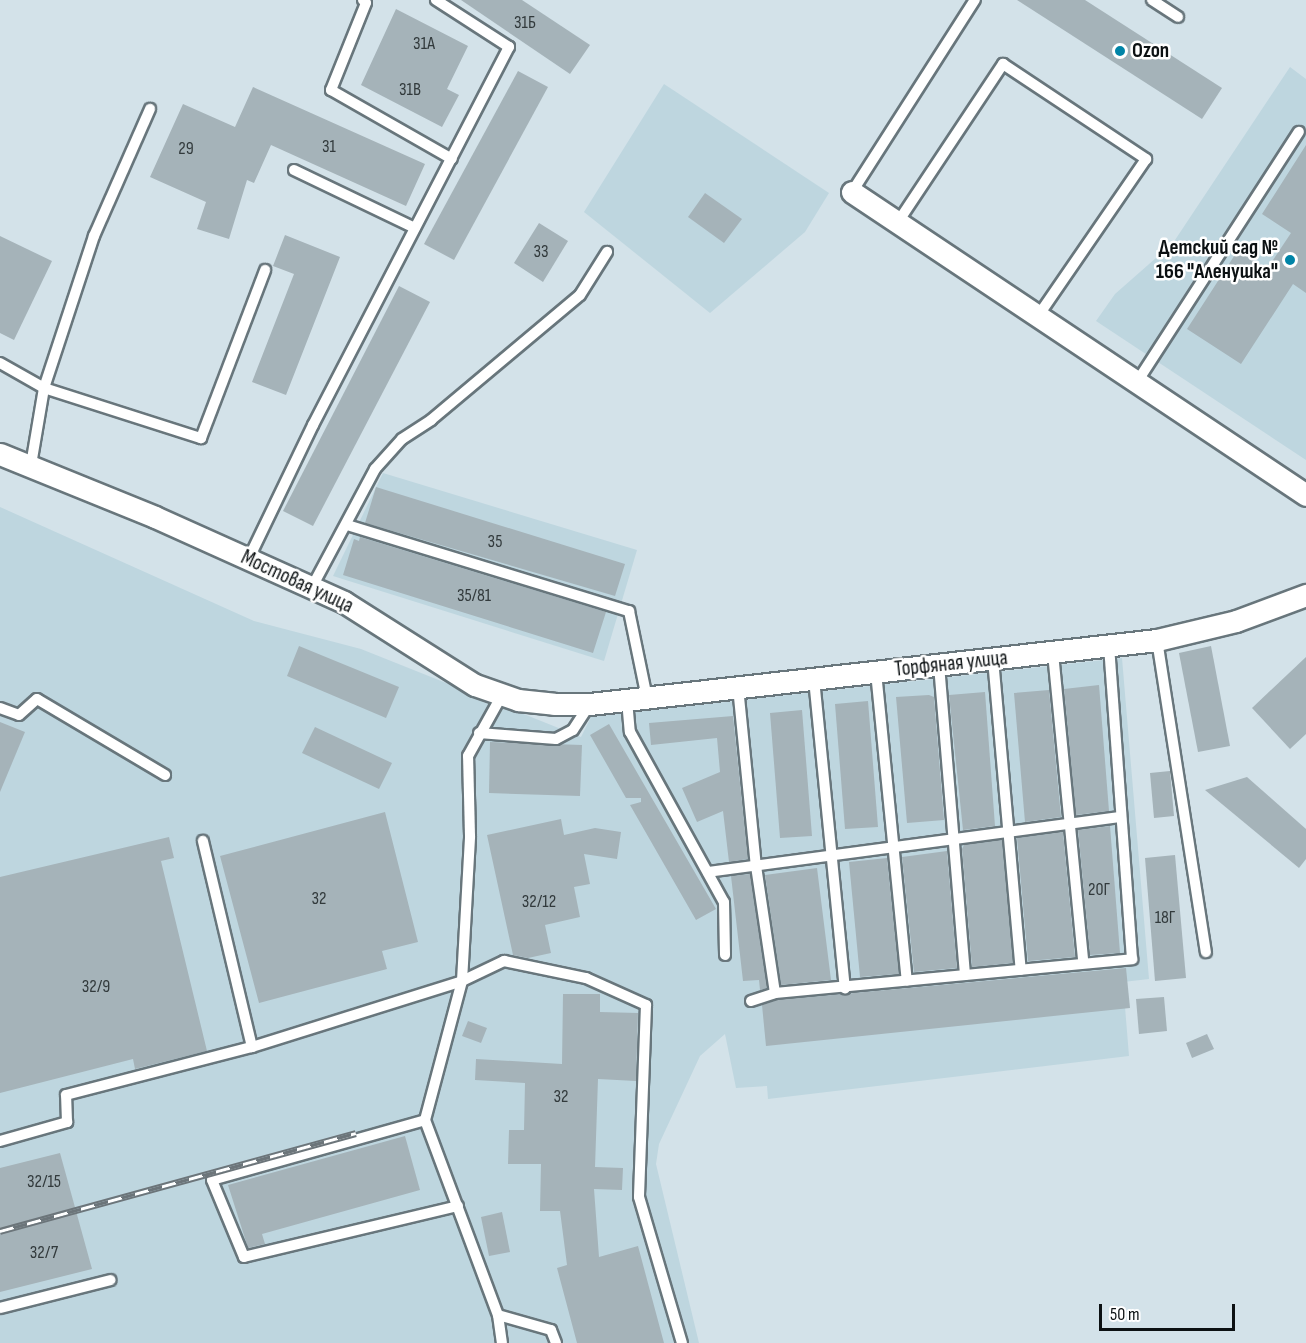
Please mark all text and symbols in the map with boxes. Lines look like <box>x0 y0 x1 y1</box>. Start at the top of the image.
house number: 31Б <box>514 12 536 34</box>
house number: 31А <box>413 33 435 55</box>
place label: Ozon <box>1132 38 1169 64</box>
marker: Ozon <box>1113 44 1127 58</box>
house number: 31В <box>399 79 421 101</box>
house number: 31 <box>322 136 336 158</box>
house number: 29 <box>178 138 194 160</box>
place label: Детский сад № 166 "Аленушка" <box>1156 235 1278 285</box>
house number: 33 <box>533 241 549 263</box>
marker: Детский сад № 166 "Аленушка" <box>1283 253 1297 267</box>
house number: 35 <box>488 531 502 553</box>
street label: Мостовая улица <box>237 545 357 619</box>
house number: 35/81 <box>457 585 491 607</box>
street label: Торфяная улица <box>893 646 1009 682</box>
house number: 20Г <box>1088 879 1110 901</box>
house number: 32 <box>312 888 326 910</box>
house number: 32/12 <box>522 891 556 913</box>
house number: 18Г <box>1155 907 1175 929</box>
house number: 32/9 <box>82 976 110 998</box>
house number: 32 <box>554 1086 568 1108</box>
house number: 32/15 <box>27 1171 61 1193</box>
house number: 32/7 <box>30 1242 58 1264</box>
scale bar <box>1102 1292 1238 1330</box>
text: 50 m <box>1110 1304 1140 1325</box>

